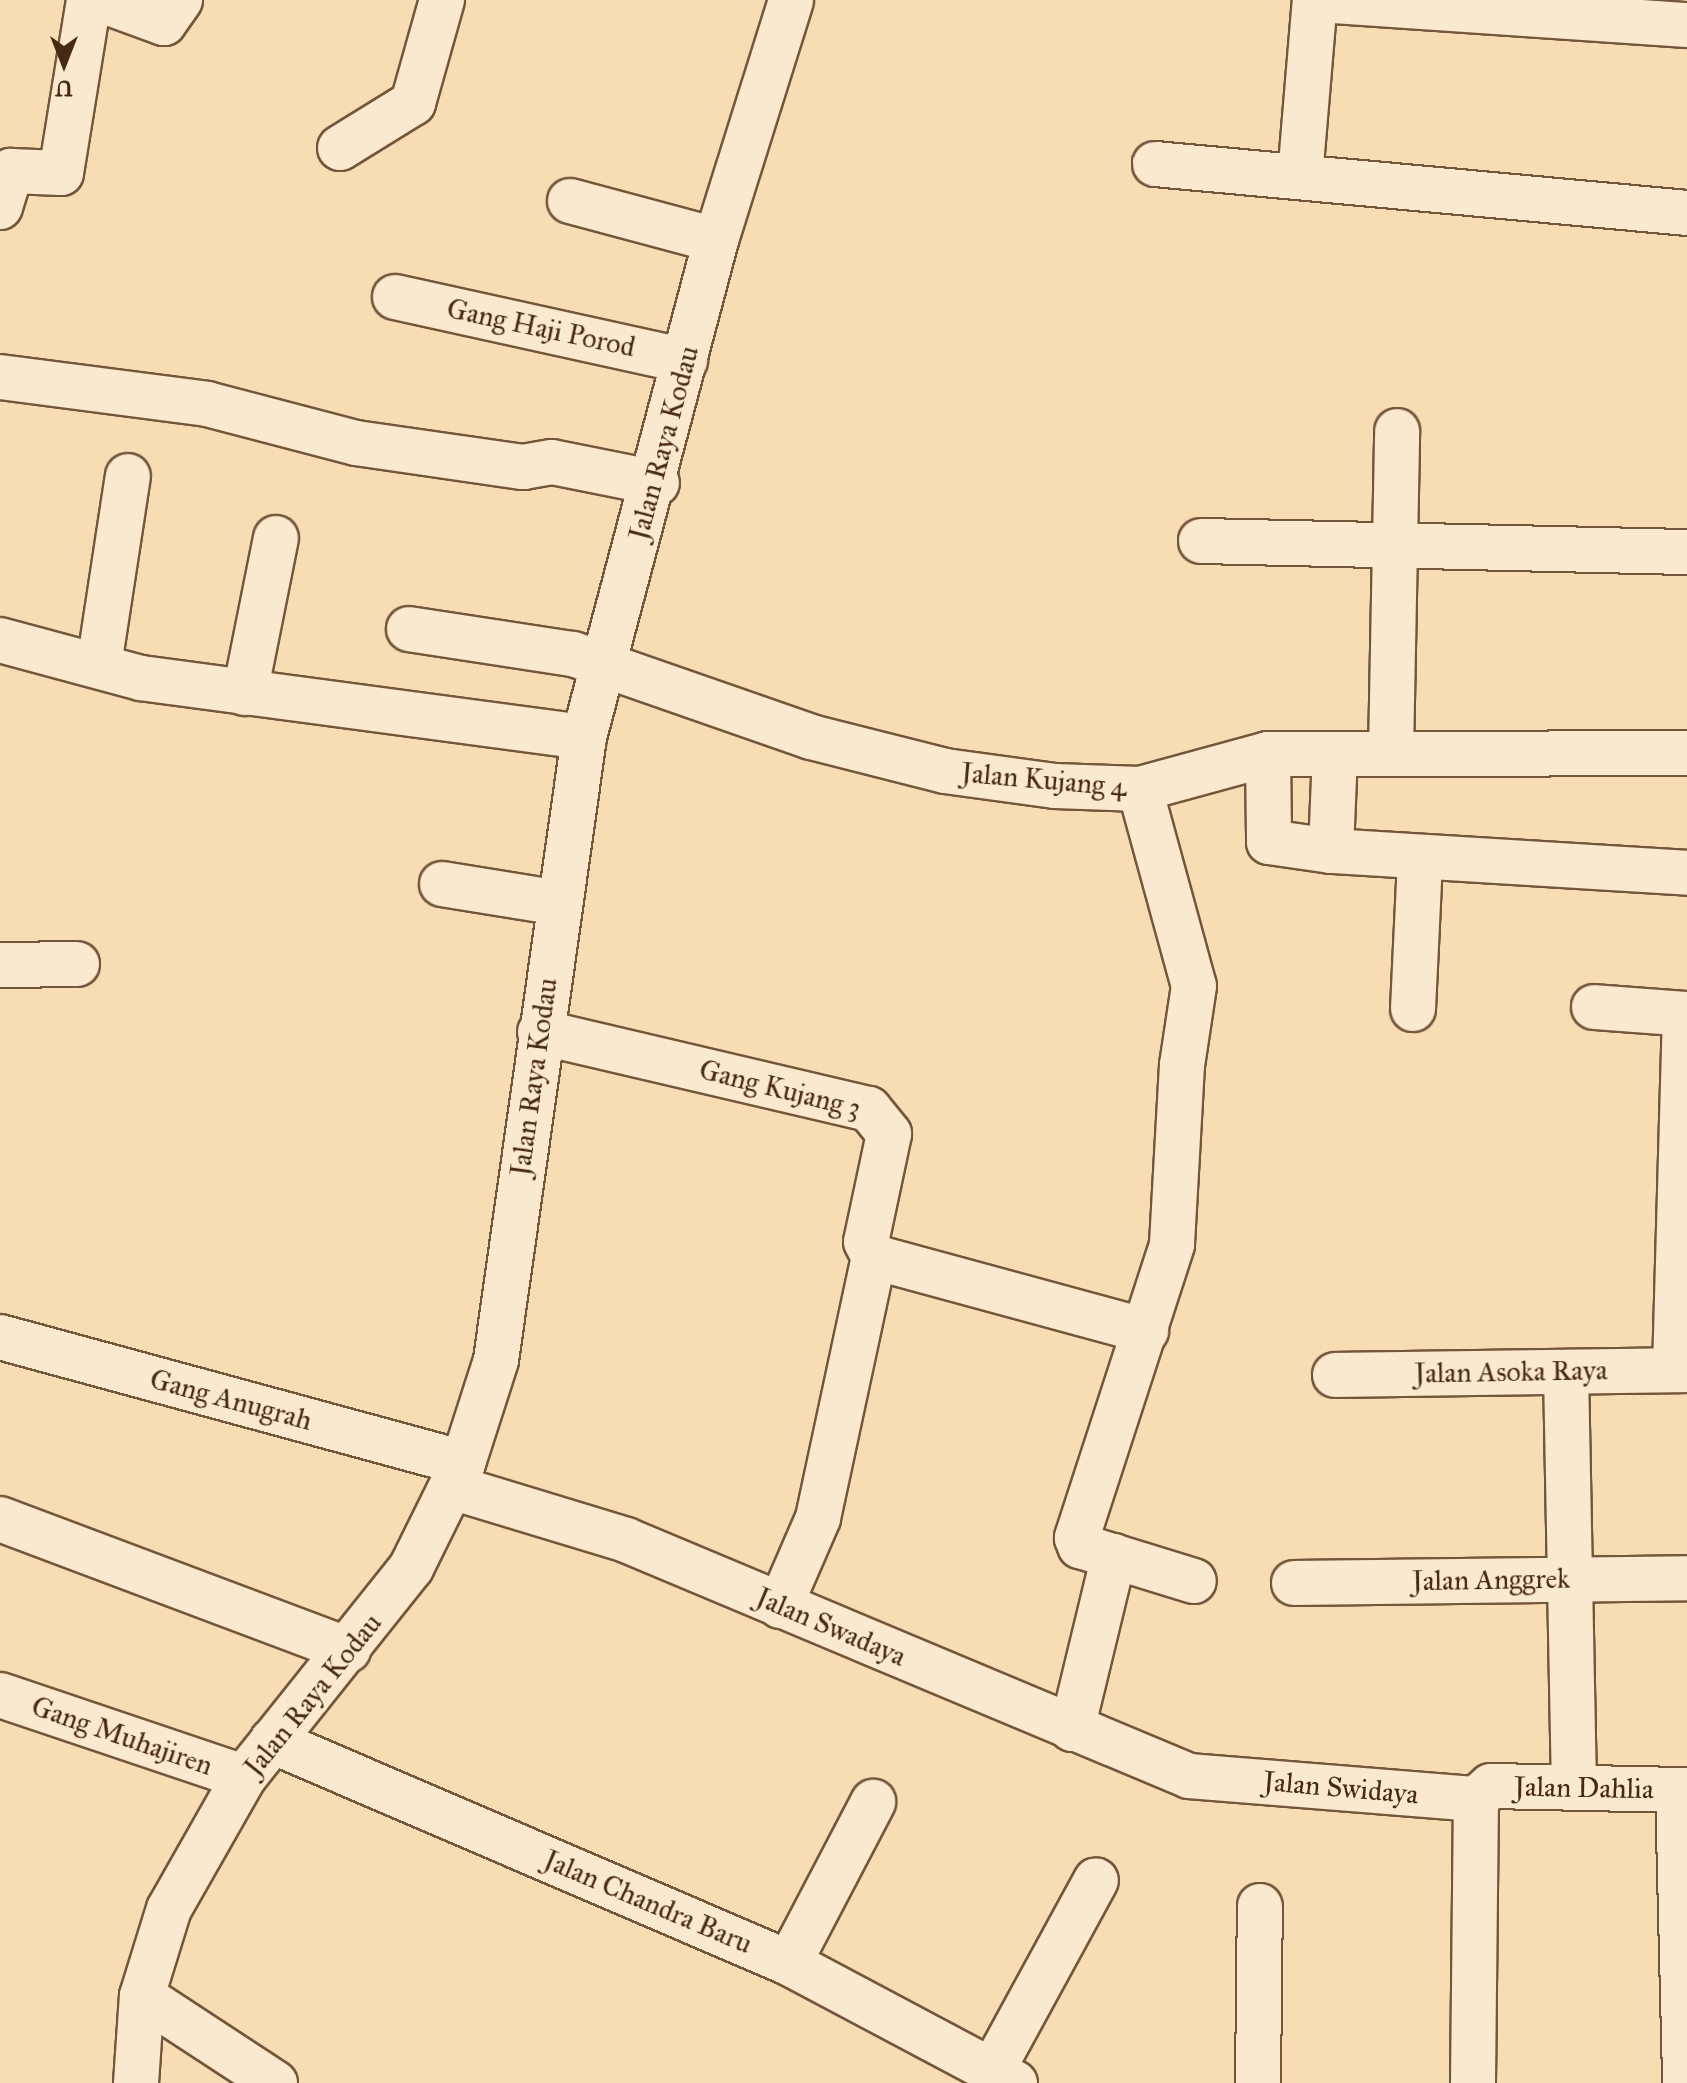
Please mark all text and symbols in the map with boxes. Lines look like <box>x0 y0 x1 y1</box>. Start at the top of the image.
north arrow <box>24 24 104 104</box>
text: U <box>55 75 73 102</box>
street label: Gang Haji Porod <box>444 292 638 364</box>
street label: Jalan Raya Kodau <box>622 342 706 544</box>
street label: Jalan Kujang 4 <box>960 756 1128 804</box>
street label: Jalan Raya Kodau <box>503 976 565 1178</box>
street label: Gang Kujang 3 <box>696 1053 864 1125</box>
street label: Jalan Asoka Raya <box>1414 1354 1608 1390</box>
street label: Gang Anugrah <box>146 1362 316 1438</box>
street label: Jalan Anggrek <box>1412 1562 1570 1598</box>
street label: Jalan Swadaya <box>751 1580 911 1674</box>
street label: Jalan Raya Kodau <box>237 1607 389 1783</box>
street label: Gang Muhajiren <box>27 1689 217 1783</box>
street label: Jalan Swidaya <box>1262 1764 1420 1812</box>
street label: Jalan Dahlia <box>1514 1770 1654 1806</box>
street label: Jalan Chandra Baru <box>539 1843 757 1961</box>

